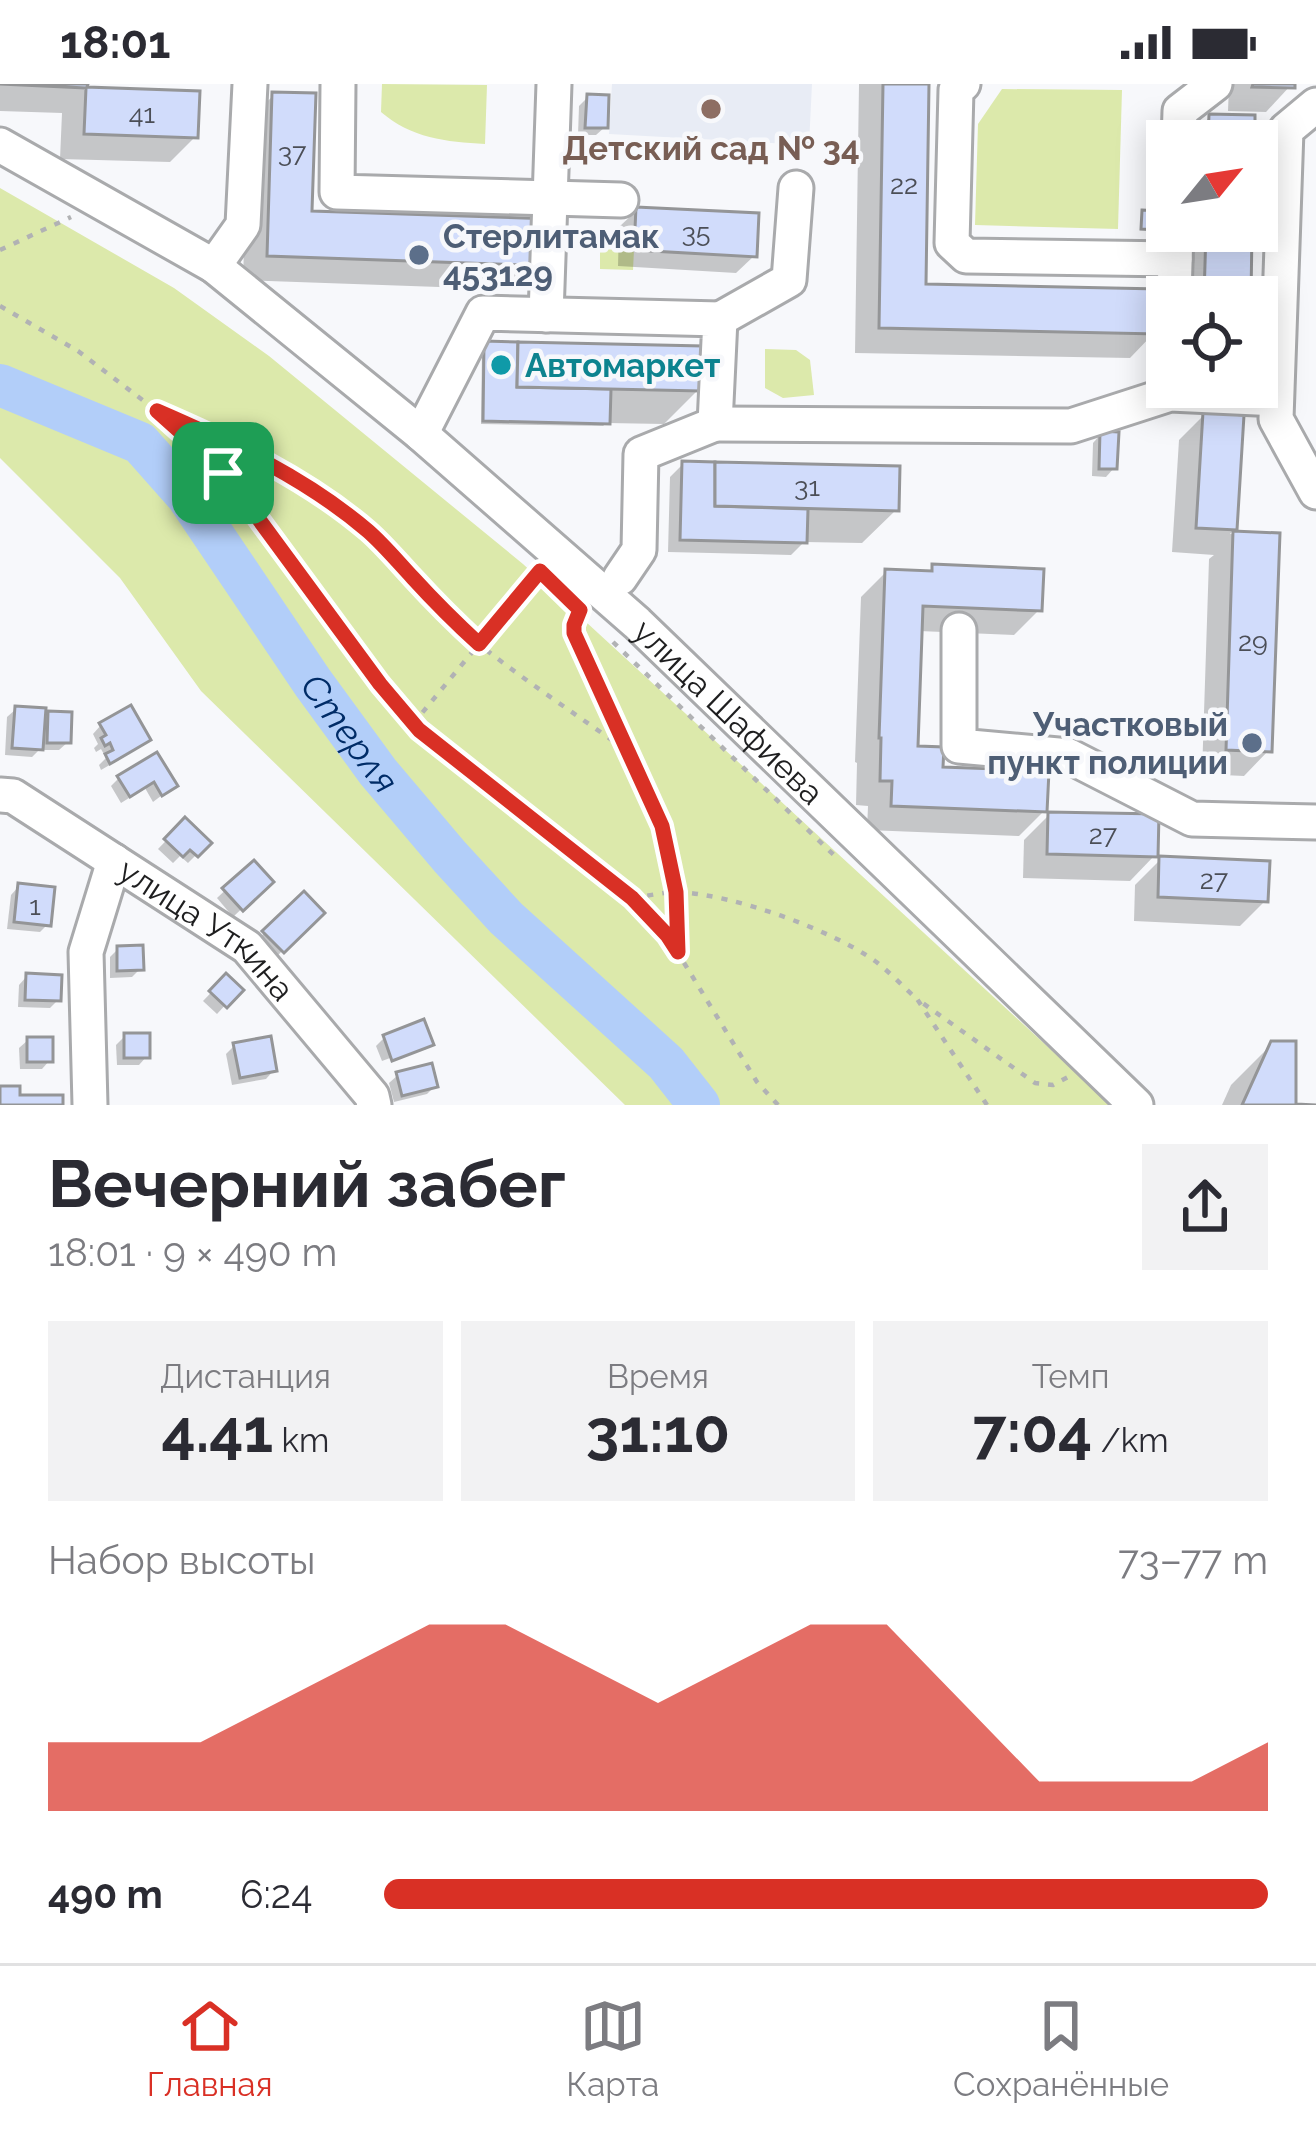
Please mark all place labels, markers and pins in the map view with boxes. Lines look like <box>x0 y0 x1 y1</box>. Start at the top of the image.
marker: Детский сад № 34 <box>698 96 724 122</box>
place label: Детский сад № 34 <box>562 129 860 168</box>
place label: Стерлитамак 453129 <box>443 217 660 294</box>
marker: Стерлитамак 453129 <box>406 242 432 268</box>
place label: Автомаркет <box>525 346 720 385</box>
marker: Автомаркет <box>488 352 514 378</box>
pin <box>172 422 274 524</box>
place label: Участковый пункт полиции <box>987 705 1228 782</box>
marker: Участковый пункт полиции <box>1239 730 1265 756</box>

